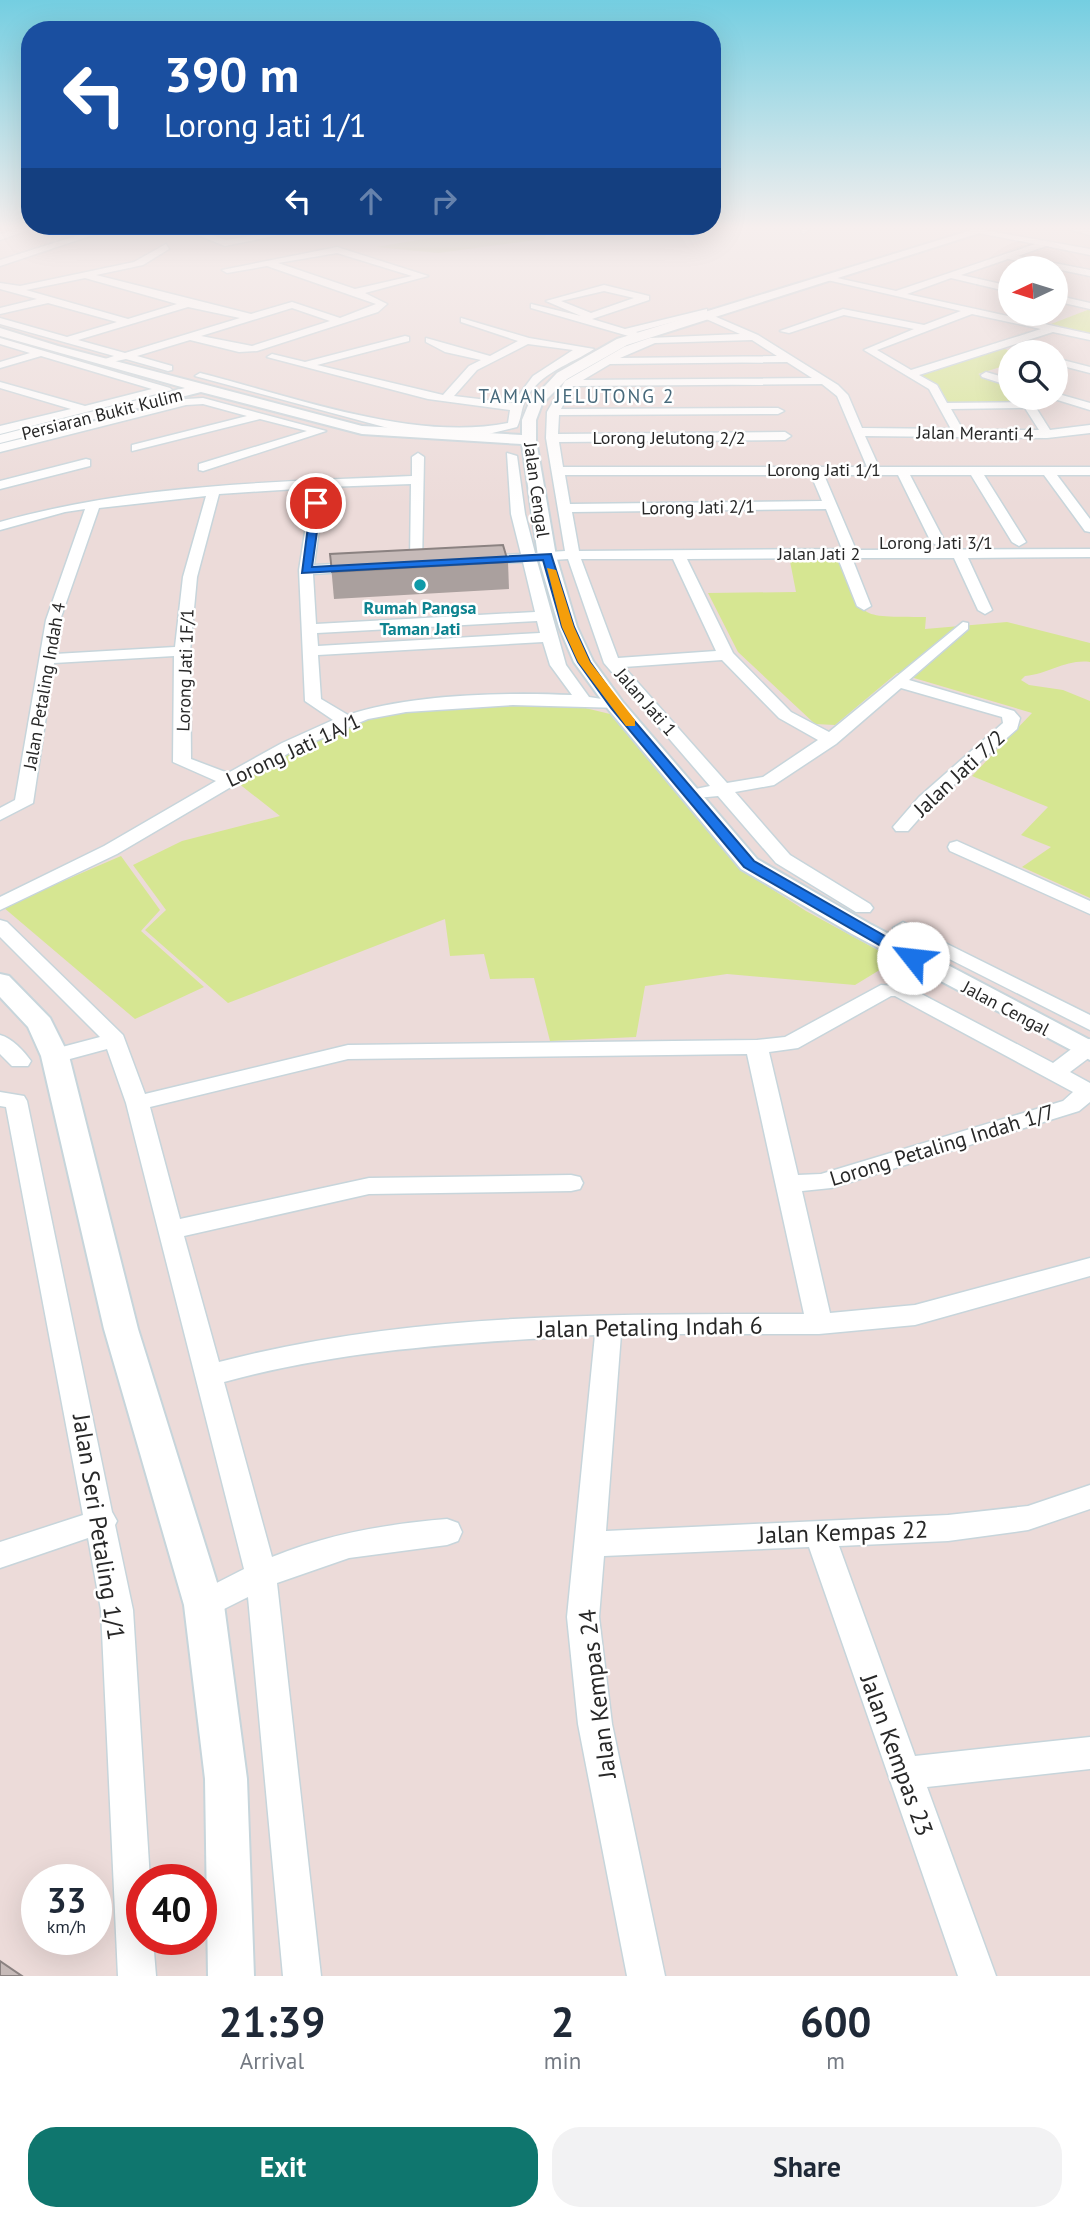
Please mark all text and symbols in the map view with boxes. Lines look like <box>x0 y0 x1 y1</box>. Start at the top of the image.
text: 390 m <box>164 42 299 106</box>
icon: left <box>49 49 140 140</box>
text: Lorong Jati 1/1 <box>164 104 366 146</box>
icon: left <box>279 182 317 220</box>
icon: ahead <box>352 182 390 220</box>
icon: right <box>425 182 463 220</box>
north arrow <box>998 256 1068 326</box>
map controls <box>998 256 1068 410</box>
button: search <box>998 340 1068 410</box>
street label: Persiaran Bukit Kulim <box>19 383 185 445</box>
district label: TAMAN JELUTONG 2 <box>479 384 675 408</box>
street label: Jalan Meranti 4 <box>915 420 1034 446</box>
street label: Lorong Jelutong 2/2 <box>592 426 746 449</box>
street label: Jalan Cengal <box>519 440 555 540</box>
street label: Lorong Jati 1/1 <box>767 458 881 481</box>
pin <box>286 473 346 533</box>
icon: arrive <box>297 484 335 522</box>
street label: Lorong Jati 2/1 <box>641 495 755 519</box>
street label: Lorong Jati 3/1 <box>879 531 993 554</box>
street label: Jalan Jati 2 <box>777 542 860 565</box>
marker: Rumah Pangsa Taman Jati <box>412 577 428 593</box>
place label: Rumah Pangsa Taman Jati <box>364 596 477 640</box>
street label: Jalan Petaling Indah 4 <box>18 601 70 772</box>
street label: Lorong Jati 1F/1 <box>171 608 199 732</box>
street label: Jalan Jati 1 <box>610 662 682 741</box>
street label: Lorong Jati 1A/1 <box>222 707 364 793</box>
street label: Jalan Jati 7/2 <box>907 724 1010 823</box>
position arrow <box>876 921 950 995</box>
street label: Jalan Cengal <box>958 975 1054 1041</box>
street label: Lorong Petaling Indah 1/7 <box>826 1098 1058 1192</box>
street label: Jalan Petaling Indah 6 <box>536 1310 763 1344</box>
street label: Jalan Seri Petaling 1/1 <box>66 1411 132 1642</box>
street label: Jalan Kempas 22 <box>756 1514 929 1550</box>
street label: Jalan Kempas 24 <box>571 1608 623 1781</box>
street label: Jalan Kempas 23 <box>853 1669 941 1840</box>
speed limit sign: 40 <box>126 1864 217 1955</box>
text: 33 <box>47 1877 86 1923</box>
text: km/h <box>47 1915 86 1938</box>
text: 21:39 <box>219 1994 325 2049</box>
text: 2 <box>551 1994 574 2049</box>
text: 600 <box>800 1994 871 2049</box>
text: Arrival <box>240 2046 304 2075</box>
text: min <box>544 2046 581 2075</box>
text: m <box>826 2046 845 2075</box>
button: Exit <box>28 2127 538 2207</box>
button: Share <box>552 2127 1062 2207</box>

